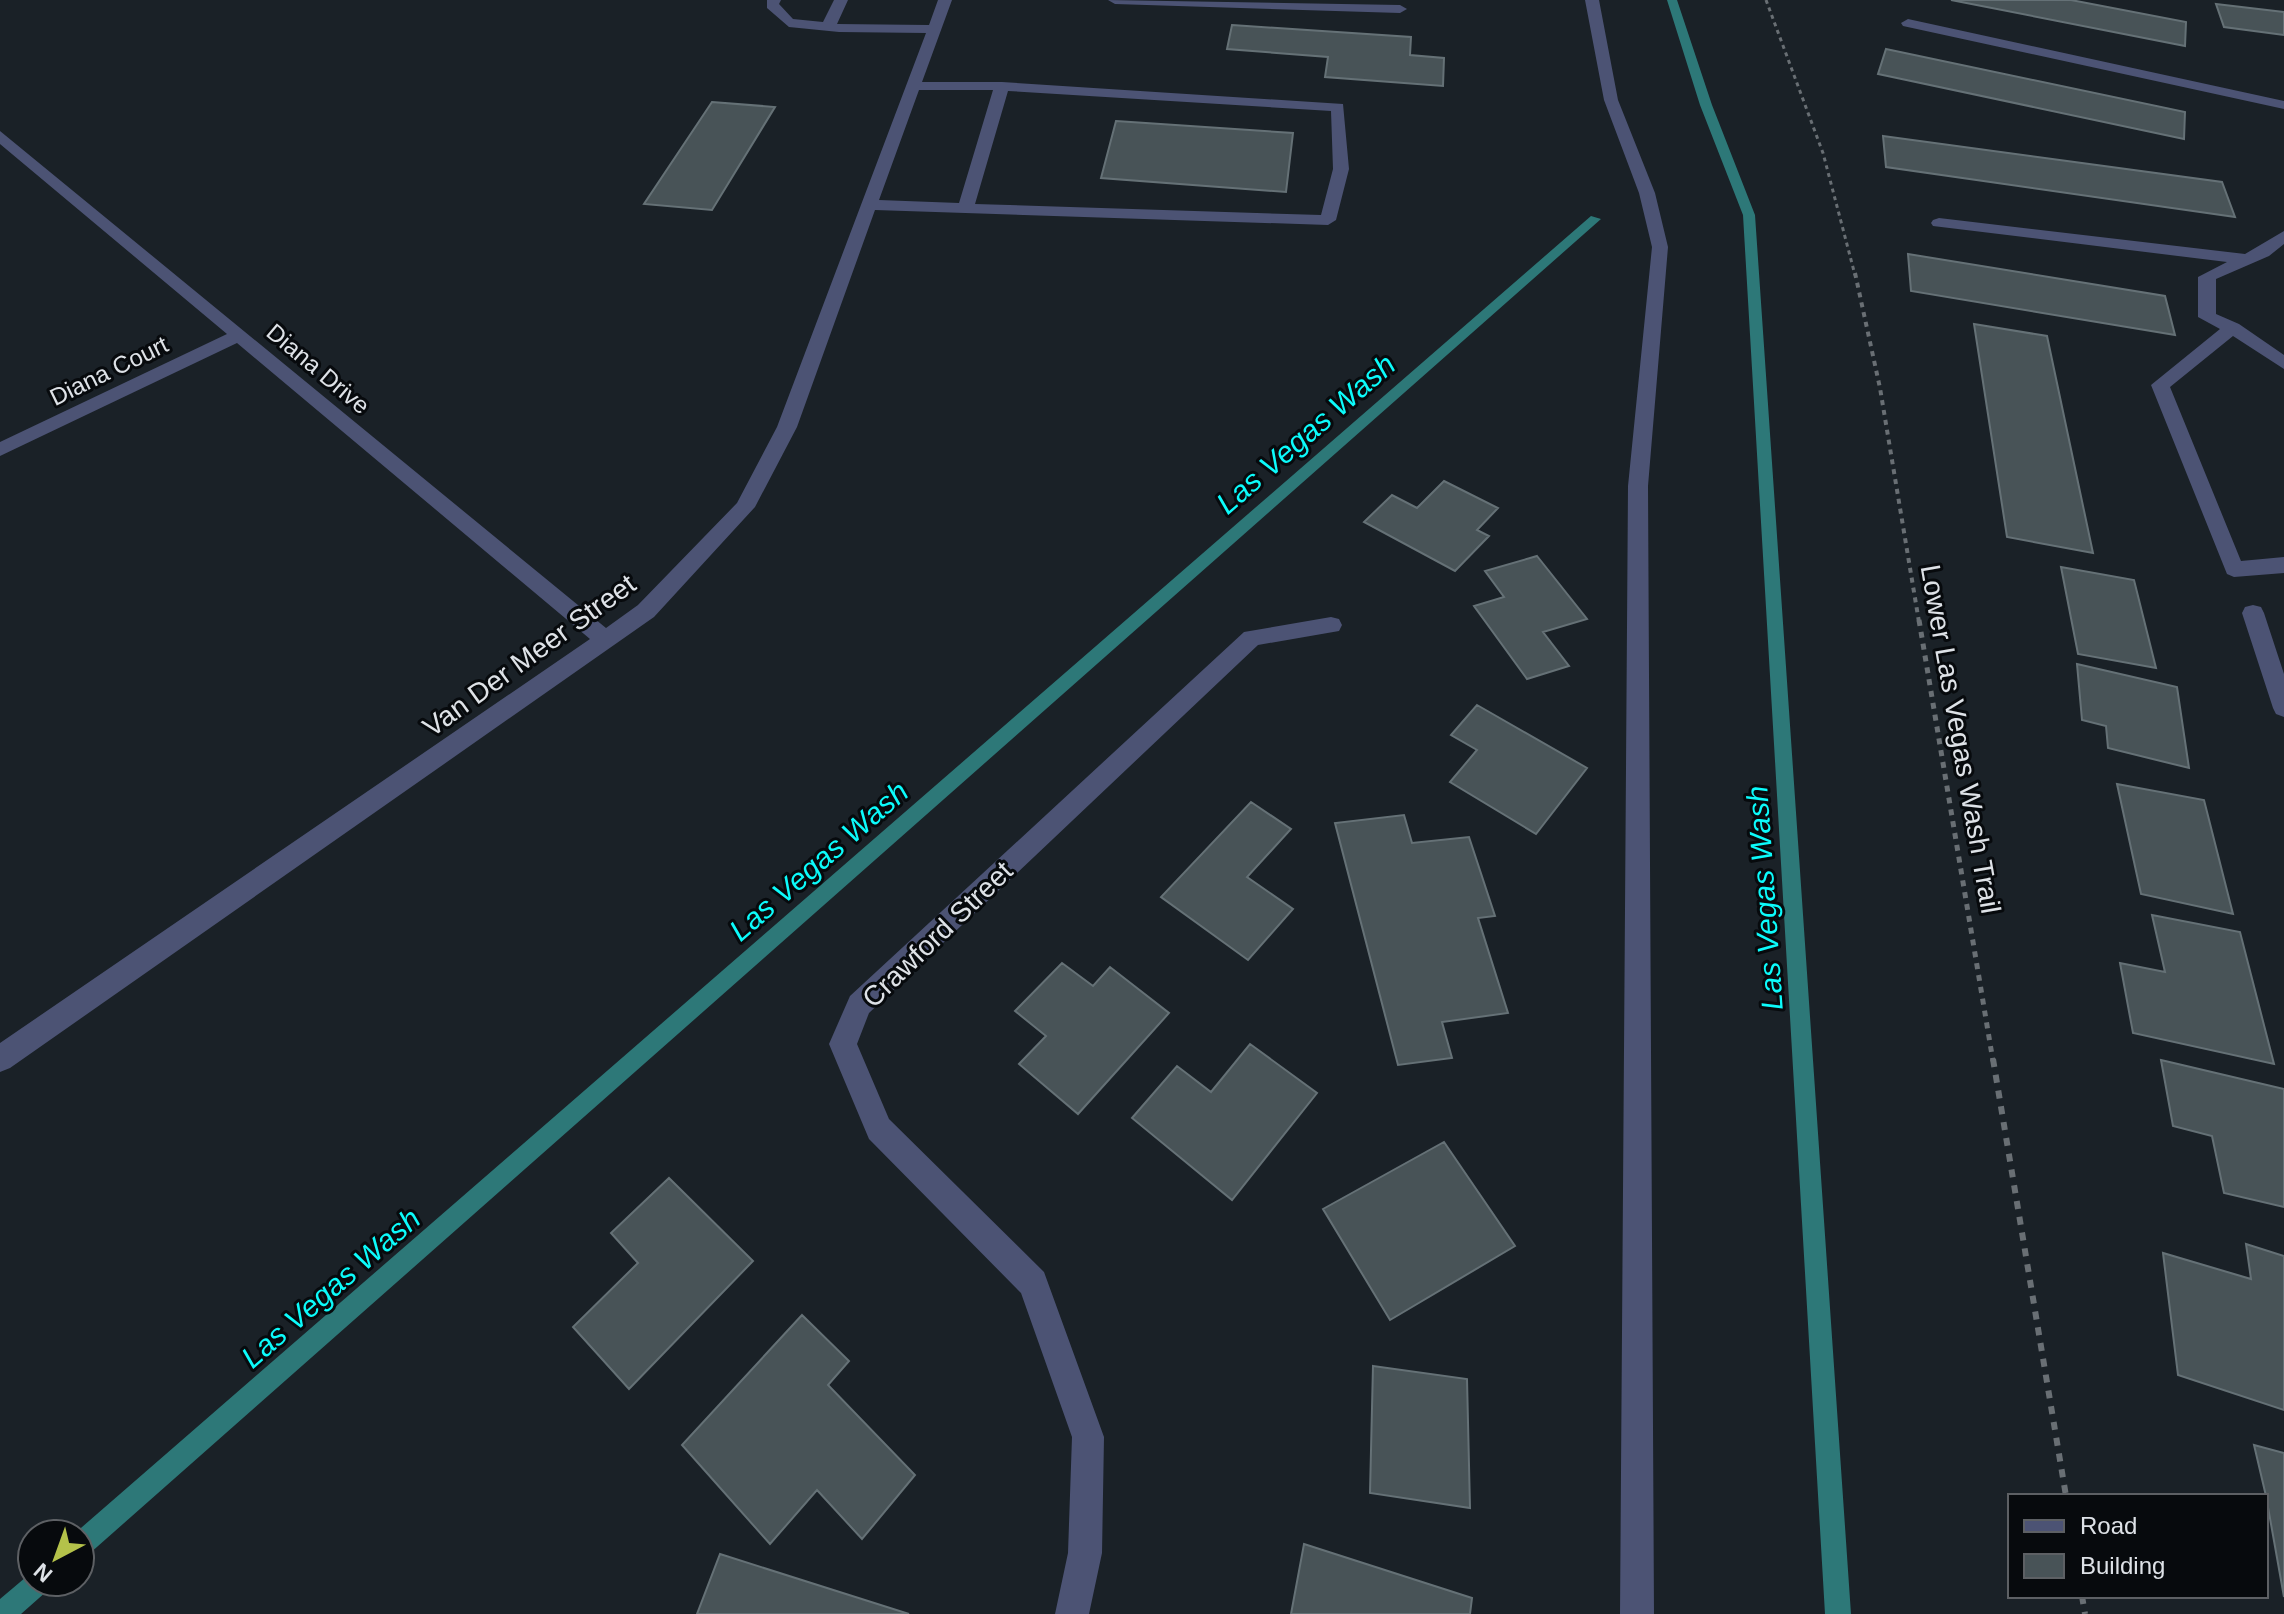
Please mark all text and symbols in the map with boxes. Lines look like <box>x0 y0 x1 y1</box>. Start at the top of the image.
street label: Diana Drive <box>262 318 375 419</box>
street label: Diana Court <box>45 330 173 411</box>
water label: Las Vegas Wash <box>1210 347 1401 520</box>
street label: Lower Las Vegas Wash Trail <box>1915 562 2006 916</box>
street label: Van Der Meer Street <box>417 568 642 743</box>
water label: Las Vegas Wash <box>723 774 914 947</box>
water label: Las Vegas Wash <box>1740 785 1789 1011</box>
street label: Crawford Street <box>856 855 1019 1014</box>
water label: Las Vegas Wash <box>235 1201 426 1374</box>
legend <box>2008 1494 2268 1598</box>
text: Road <box>2080 1512 2137 1539</box>
north arrow <box>16 1518 96 1598</box>
text: Building <box>2080 1552 2165 1579</box>
text: N <box>29 1558 57 1587</box>

